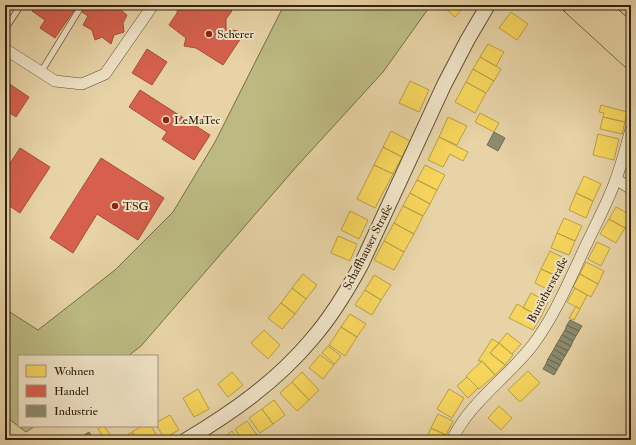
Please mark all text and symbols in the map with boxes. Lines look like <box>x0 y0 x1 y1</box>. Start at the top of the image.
place label: Scherer <box>217 27 254 42</box>
marker: Scherer <box>204 29 214 39</box>
place label: LeMaTec <box>174 113 220 128</box>
marker: LeMaTec <box>161 115 171 125</box>
place label: TSG <box>123 199 149 214</box>
marker: TSG <box>110 201 120 211</box>
street label: Schaffhauser Straße <box>340 201 396 293</box>
street label: Burötherstraße <box>524 254 572 326</box>
legend <box>18 355 158 427</box>
text: Wohnen <box>53 364 95 379</box>
text: Handel <box>54 384 89 399</box>
text: Industrie <box>54 404 98 419</box>

